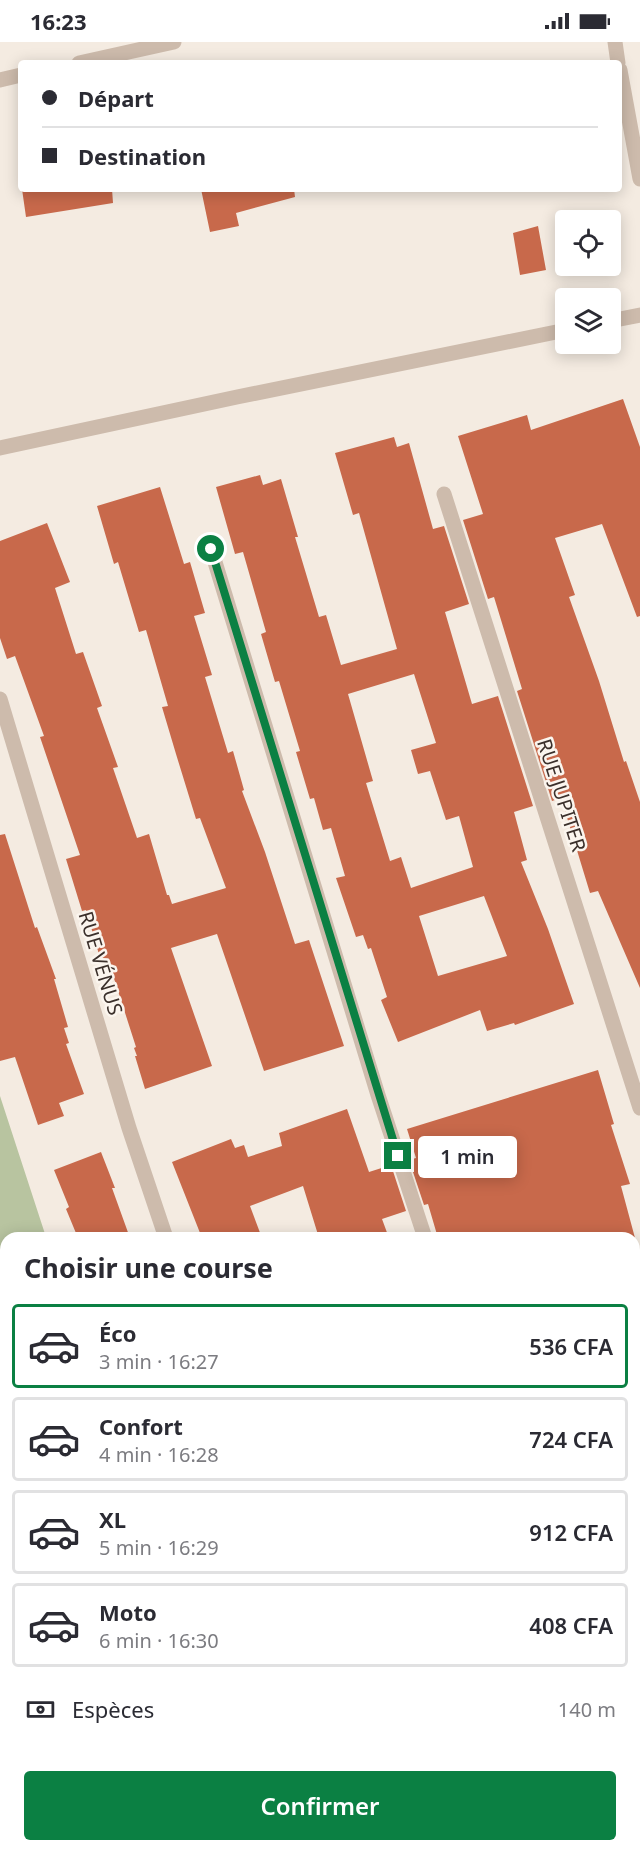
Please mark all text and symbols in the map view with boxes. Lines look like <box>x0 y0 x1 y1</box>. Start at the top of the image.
text: 16:23 <box>30 6 87 36</box>
text: Départ <box>78 83 154 113</box>
text: Destination <box>78 141 206 171</box>
map controls <box>555 210 621 354</box>
button: locate <box>555 210 621 276</box>
button: layers <box>555 288 621 354</box>
route start <box>197 535 224 562</box>
street label: RUE JUPITER <box>531 735 593 855</box>
street label: RUE VÉNUS <box>72 908 130 1018</box>
callout: 1 min <box>419 1135 518 1177</box>
route end <box>384 1142 411 1169</box>
text: 1 min <box>440 1143 495 1170</box>
text: Choisir une course <box>24 1249 273 1286</box>
text: Éco <box>99 1318 136 1348</box>
icon: car <box>27 1319 81 1373</box>
text: 536 CFA <box>529 1331 613 1361</box>
text: 3 min · 16:27 <box>99 1348 219 1375</box>
text: Confort <box>99 1411 183 1441</box>
icon: car <box>27 1412 81 1466</box>
text: 724 CFA <box>529 1424 613 1454</box>
text: 4 min · 16:28 <box>99 1441 219 1468</box>
text: XL <box>99 1504 126 1534</box>
icon: car <box>27 1505 81 1559</box>
text: 912 CFA <box>529 1517 613 1547</box>
text: 5 min · 16:29 <box>99 1534 219 1561</box>
text: Moto <box>99 1597 157 1627</box>
icon: car <box>27 1598 81 1652</box>
text: 408 CFA <box>529 1610 613 1640</box>
text: 6 min · 16:30 <box>99 1627 219 1654</box>
icon: cash <box>24 1693 57 1726</box>
text: Espèces <box>72 1694 154 1724</box>
text: 140 m <box>558 1696 616 1723</box>
button: Confirmer <box>24 1771 616 1840</box>

